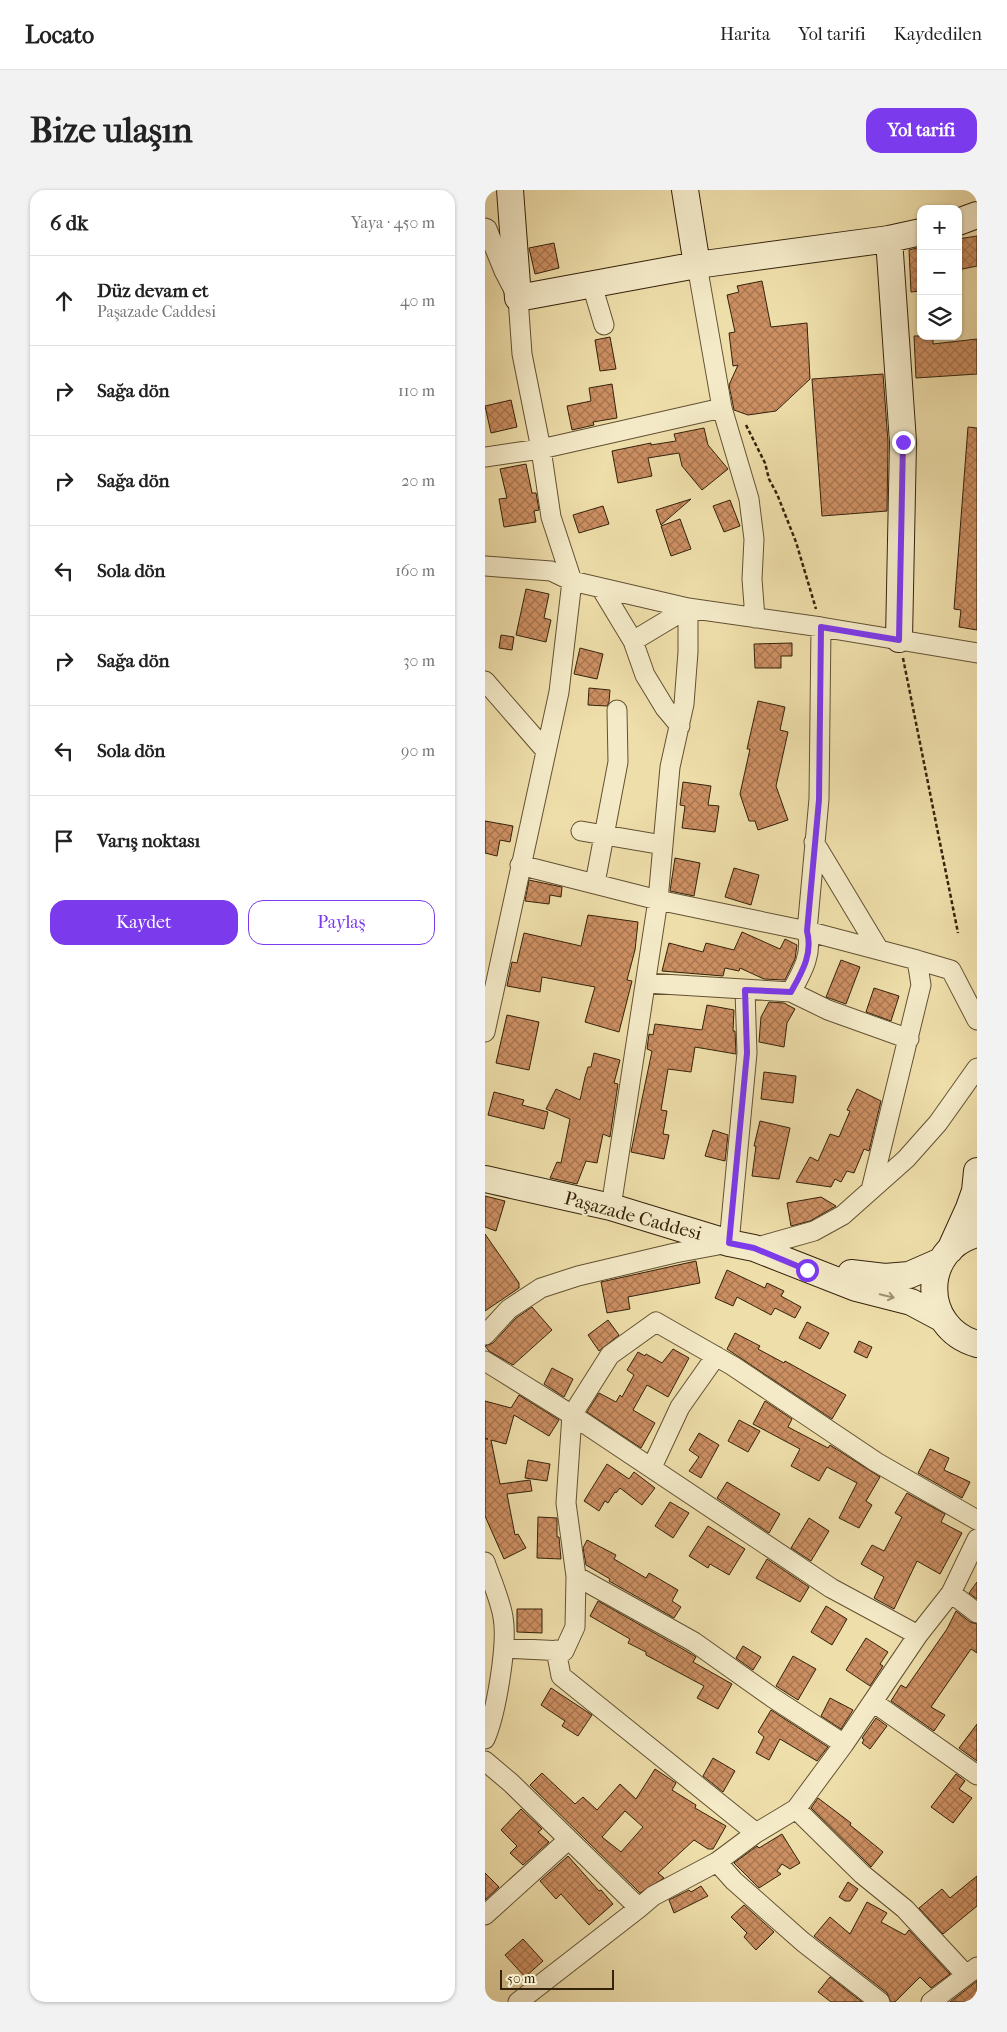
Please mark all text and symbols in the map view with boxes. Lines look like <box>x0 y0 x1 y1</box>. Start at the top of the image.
text: Locato <box>25 21 94 49</box>
text: Harita <box>720 24 770 45</box>
text: Yol tarifi <box>798 24 866 45</box>
text: Kaydedilen <box>894 24 982 45</box>
button: Yol tarifi <box>866 108 977 153</box>
text: Bize ulaşın <box>30 110 193 151</box>
map controls <box>917 205 962 340</box>
button: + <box>917 205 962 250</box>
text: 6 dk <box>50 211 88 235</box>
text: Yaya · 450 m <box>351 213 435 232</box>
button: − <box>917 250 962 295</box>
text: Düz devam et <box>97 280 208 302</box>
icon: ahead <box>50 287 78 315</box>
text: 40 m <box>400 291 435 310</box>
button: layers <box>917 295 962 340</box>
text: Paşazade Caddesi <box>97 302 216 321</box>
icon: right <box>50 377 78 405</box>
text: Sağa dön <box>97 380 170 402</box>
text: 110 m <box>398 381 435 400</box>
route end <box>892 431 915 454</box>
icon: right <box>50 467 78 495</box>
text: Sağa dön <box>97 470 170 492</box>
text: 20 m <box>401 471 435 490</box>
icon: left <box>50 557 78 585</box>
text: Sola dön <box>97 560 165 582</box>
text: 160 m <box>395 561 435 580</box>
icon: right <box>50 647 78 675</box>
text: Sağa dön <box>97 650 170 672</box>
text: 30 m <box>403 651 435 670</box>
icon: left <box>50 737 78 765</box>
text: Sola dön <box>97 740 165 762</box>
text: 90 m <box>401 741 435 760</box>
icon: arrive <box>50 827 78 855</box>
text: Varış noktası <box>97 830 200 852</box>
button: Kaydet <box>50 900 238 945</box>
button: Paylaş <box>248 900 435 945</box>
street label: Paşazade Caddesi <box>562 1187 704 1245</box>
route start <box>796 1259 819 1282</box>
one-way arrow <box>878 1292 894 1301</box>
scale bar <box>500 1967 614 1990</box>
text: 50 m <box>507 1970 535 1987</box>

